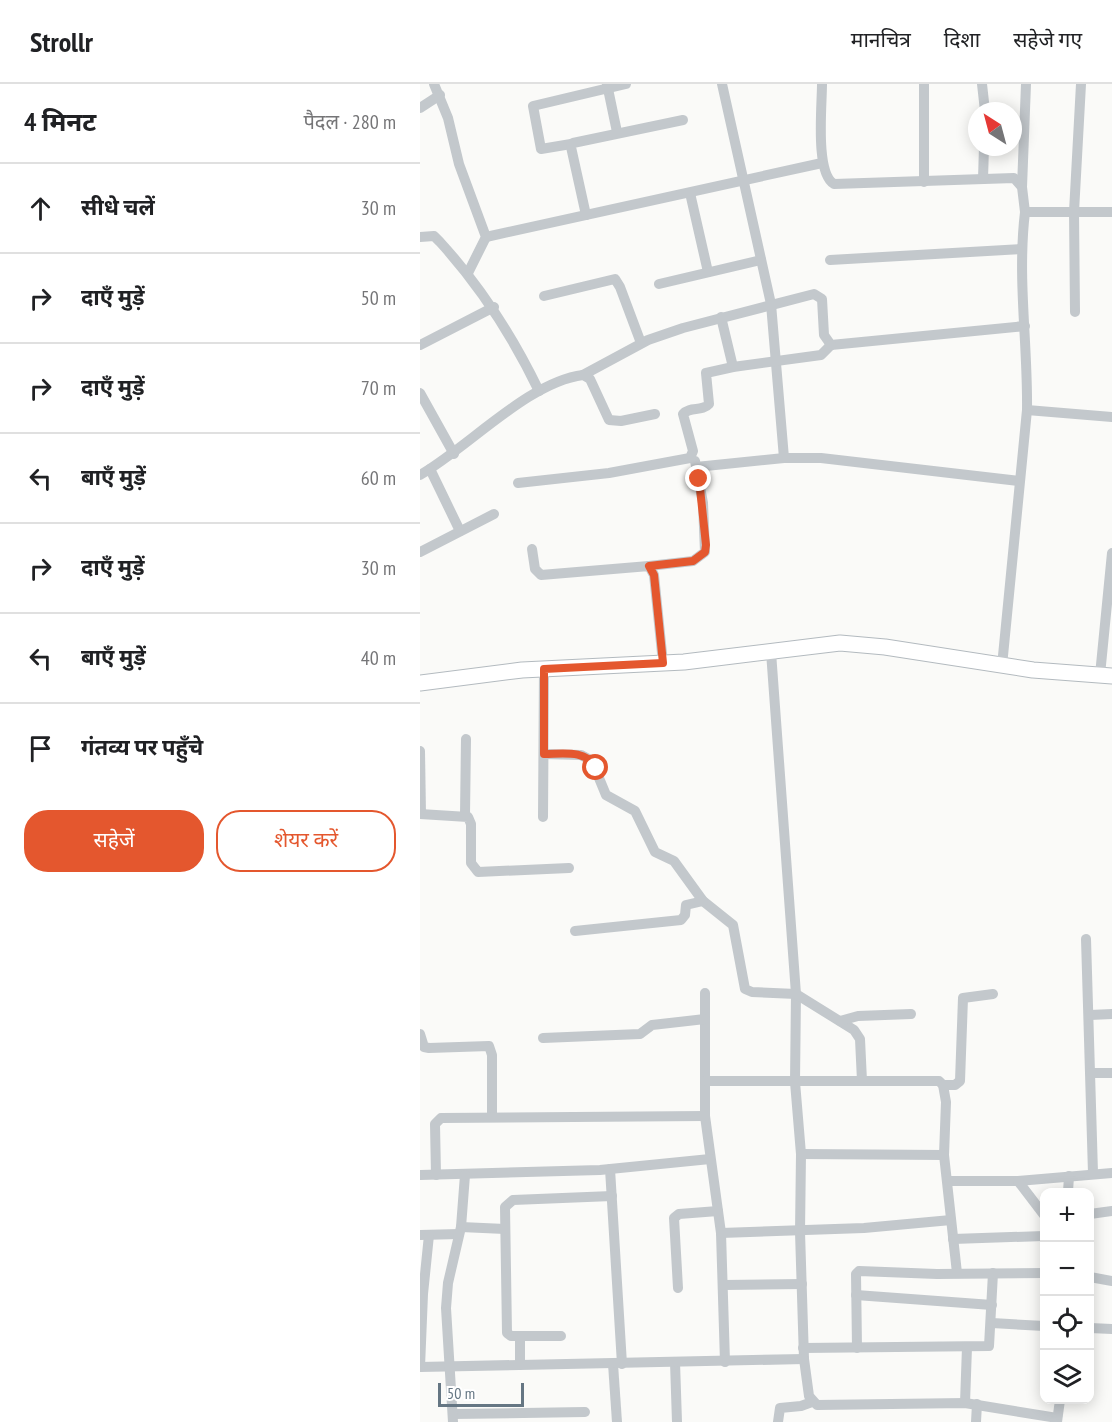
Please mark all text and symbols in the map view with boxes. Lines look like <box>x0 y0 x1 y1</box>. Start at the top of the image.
text: Strollr <box>30 23 93 60</box>
text: मानचित्र <box>851 26 911 53</box>
text: दिशा <box>944 26 980 53</box>
text: सहेजे गए <box>1013 26 1082 53</box>
north arrow <box>968 102 1022 156</box>
text: 4 मिनट <box>24 105 96 138</box>
text: पैदल · 280 m <box>303 109 396 135</box>
icon: ahead <box>24 192 57 225</box>
text: सीधे चलें <box>81 193 155 221</box>
text: 30 m <box>361 195 396 221</box>
icon: right <box>24 282 57 315</box>
text: दाएँ मुड़ें <box>81 283 145 311</box>
text: 50 m <box>361 285 396 311</box>
icon: right <box>24 372 57 405</box>
text: दाएँ मुड़ें <box>81 373 145 401</box>
text: 70 m <box>361 375 396 401</box>
icon: left <box>24 462 57 495</box>
text: बाएँ मुड़ें <box>81 463 146 491</box>
text: 60 m <box>361 465 396 491</box>
route end <box>685 465 711 491</box>
icon: right <box>24 552 57 585</box>
text: दाएँ मुड़ें <box>81 553 145 581</box>
text: 30 m <box>361 555 396 581</box>
icon: left <box>24 642 57 675</box>
text: बाएँ मुड़ें <box>81 643 146 671</box>
text: 40 m <box>361 645 396 671</box>
icon: arrive <box>24 732 57 765</box>
text: गंतव्य पर पहुँचे <box>81 733 203 761</box>
route start <box>582 754 608 780</box>
button: सहेजें <box>24 810 204 872</box>
button: शेयर करें <box>216 810 396 872</box>
map controls <box>1040 1188 1094 1404</box>
button: + <box>1040 1188 1094 1242</box>
button: − <box>1040 1242 1094 1296</box>
button: locate <box>1040 1296 1094 1350</box>
button: layers <box>1040 1350 1094 1404</box>
scale bar <box>438 1380 524 1408</box>
text: 50 m <box>447 1383 475 1403</box>

